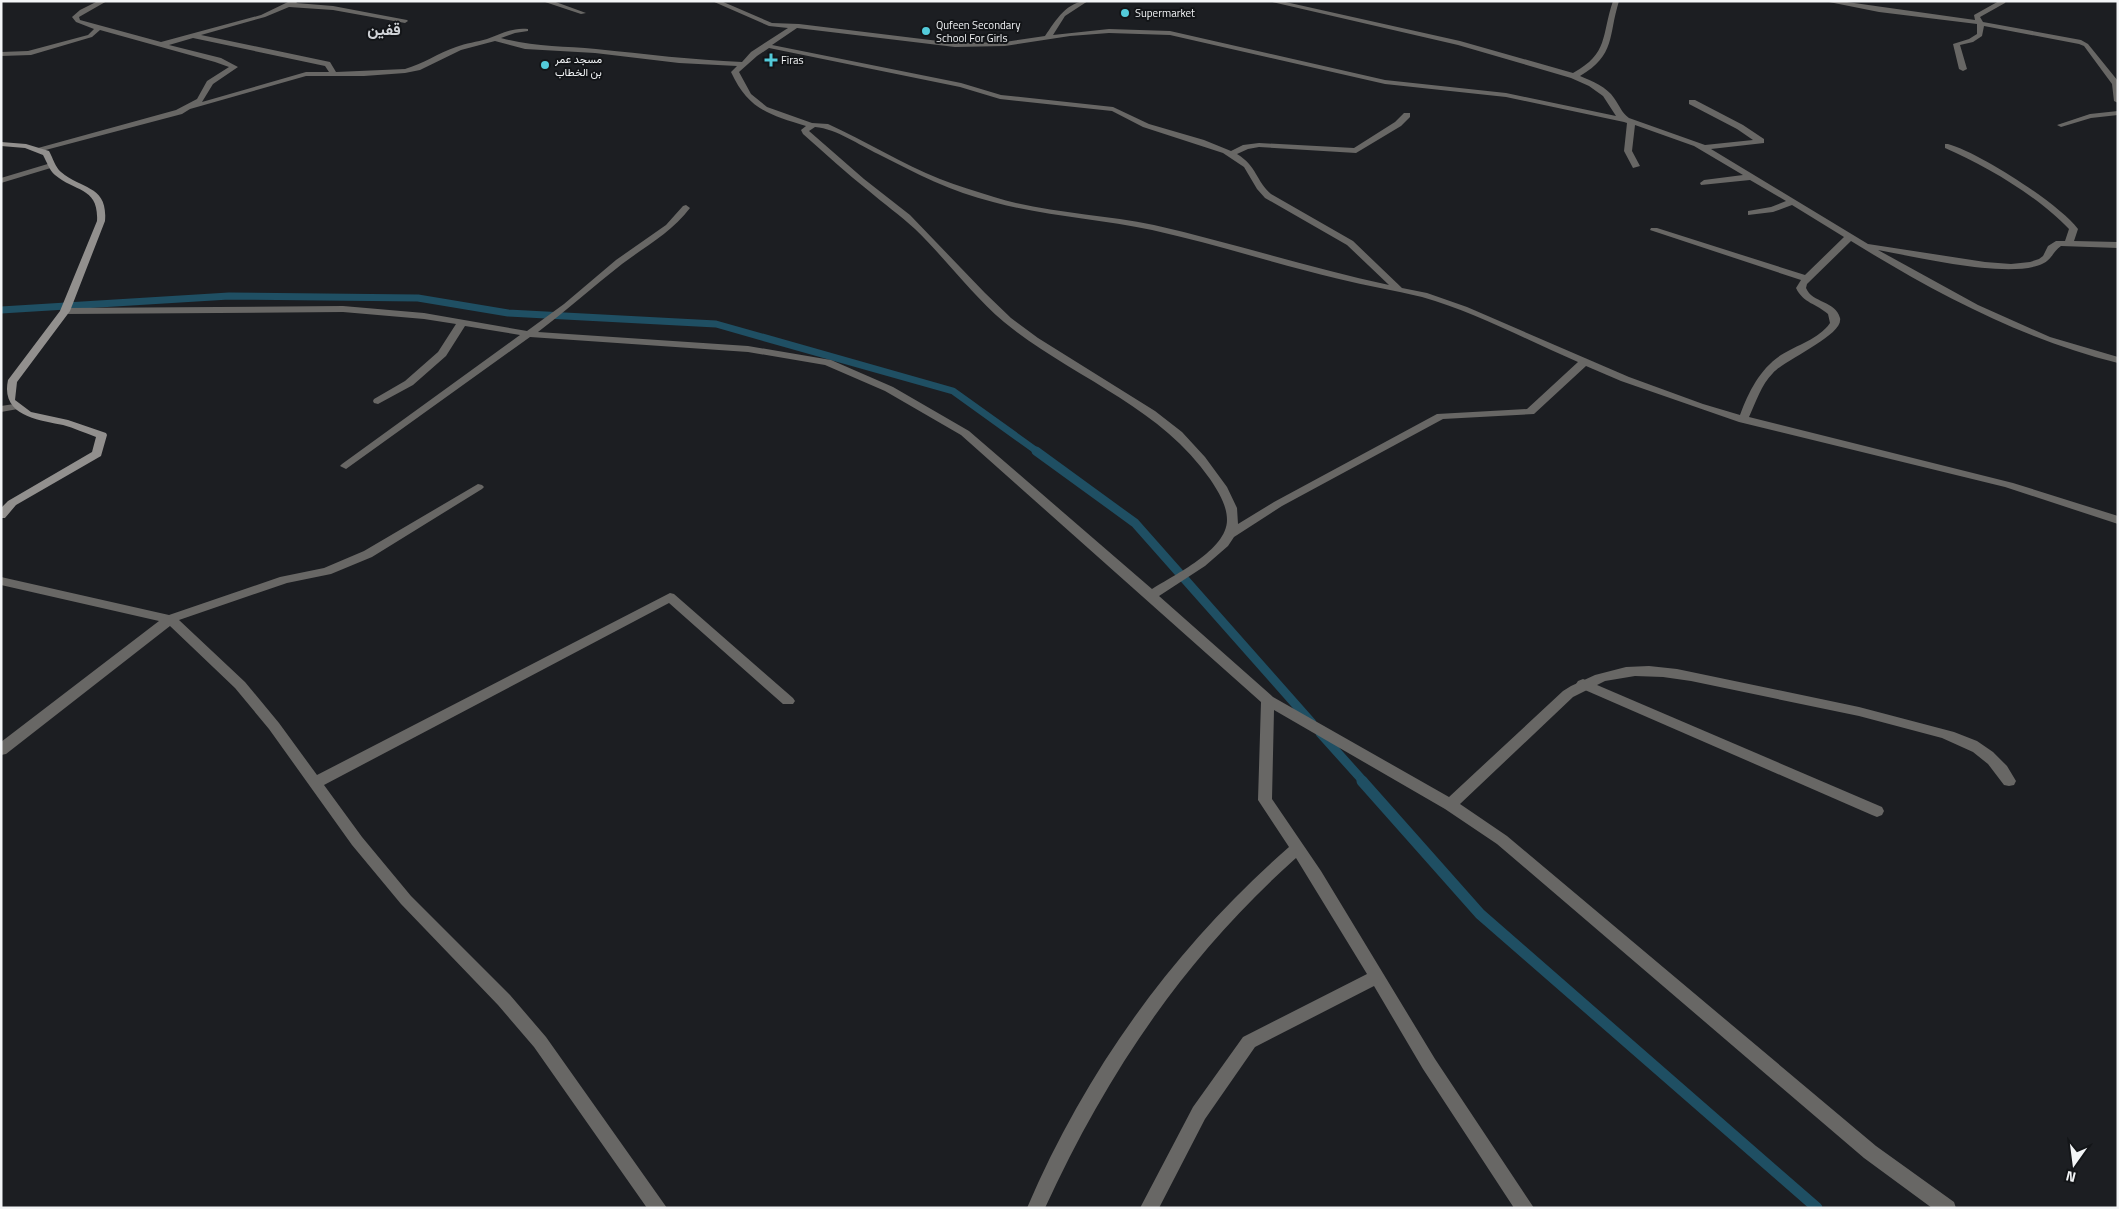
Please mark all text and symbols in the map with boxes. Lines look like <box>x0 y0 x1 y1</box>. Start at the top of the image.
place label: Supermarket <box>1135 5 1195 21</box>
marker: Supermarket <box>1119 7 1131 19</box>
district label: قفين <box>367 17 401 41</box>
place label: Qufeen Secondary School For Girls <box>936 17 1021 46</box>
marker: Qufeen Secondary School For Girls <box>920 25 932 37</box>
place label: مسجد عمر بن الخطاب <box>554 51 602 80</box>
place label: Firas <box>781 52 804 68</box>
marker: Firas <box>765 54 777 66</box>
marker: مسجد عمر بن الخطاب <box>539 59 551 71</box>
north arrow <box>2049 1139 2099 1189</box>
text: N <box>2063 1166 2078 1188</box>

